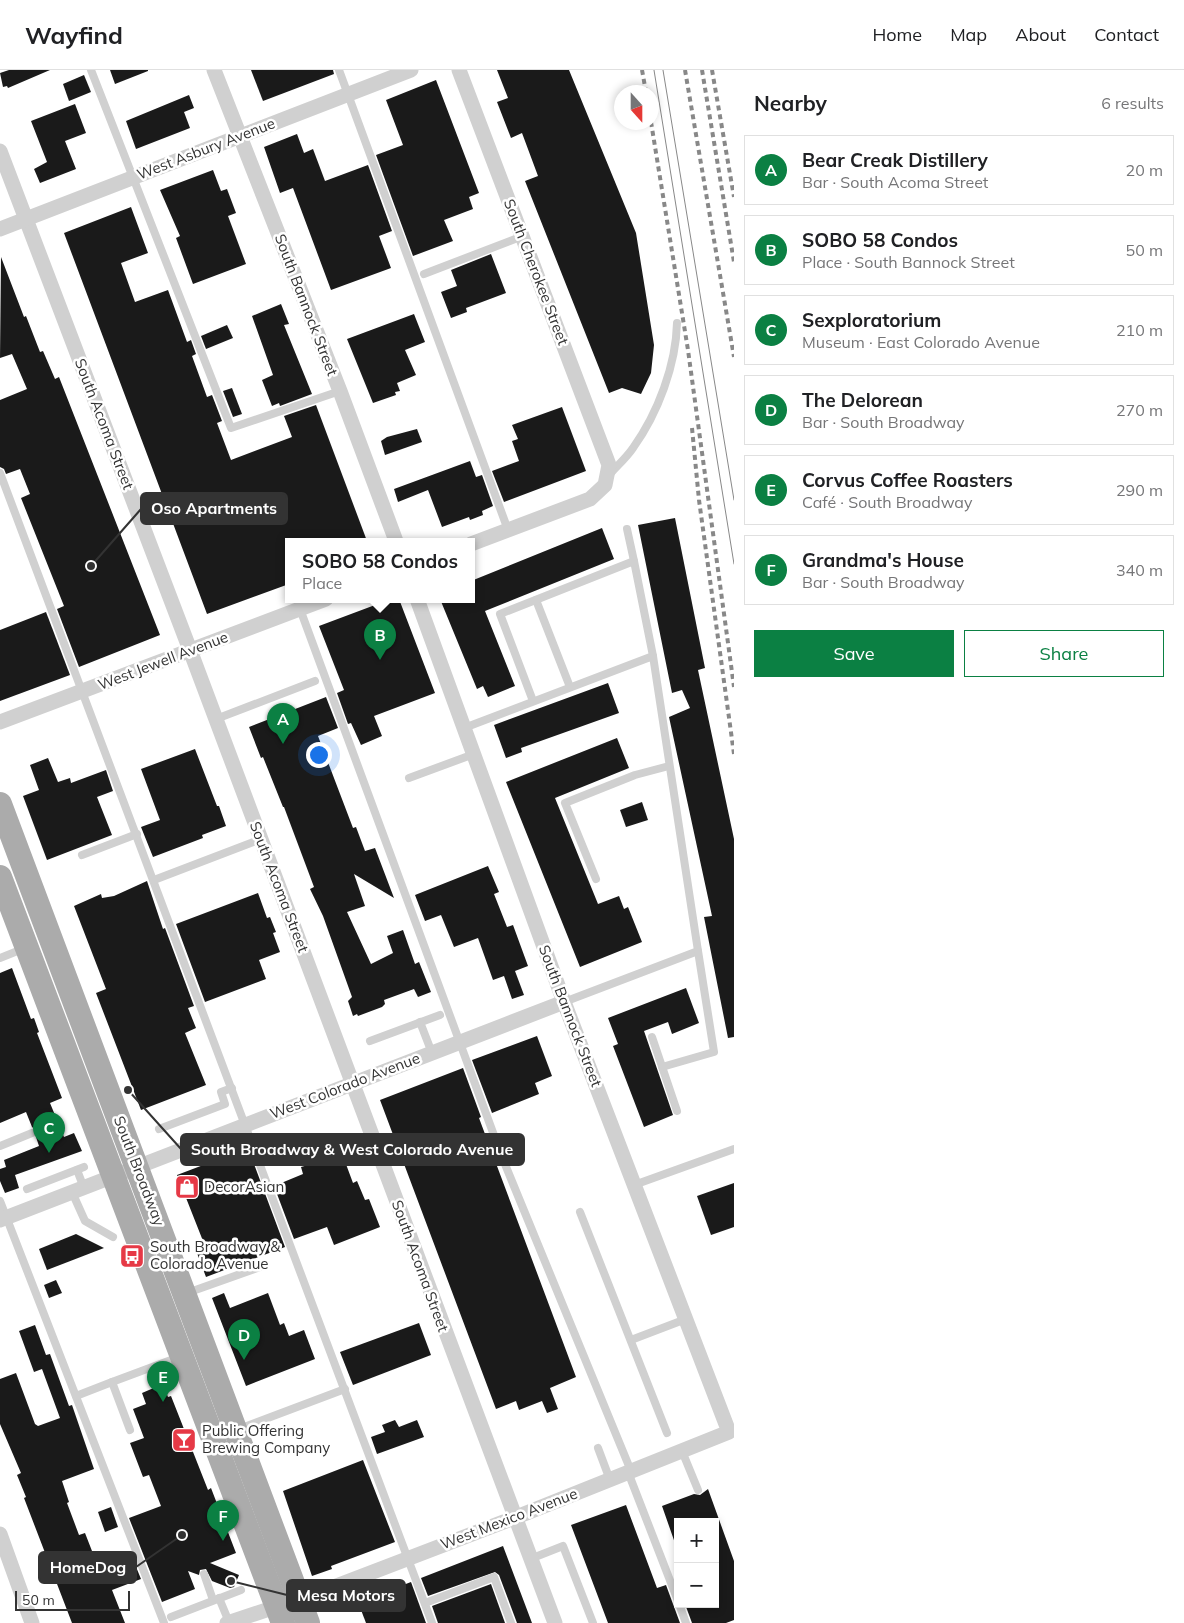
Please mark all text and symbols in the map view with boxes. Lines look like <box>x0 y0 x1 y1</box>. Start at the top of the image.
text: Wayfind <box>25 20 123 50</box>
text: Home <box>872 23 922 46</box>
text: Map <box>950 23 987 46</box>
text: About <box>1015 23 1066 46</box>
text: Contact <box>1094 23 1159 46</box>
north arrow <box>614 85 659 130</box>
text: Nearby <box>754 90 827 116</box>
text: 6 results <box>1101 93 1164 113</box>
street label: West Asbury Avenue <box>134 113 278 184</box>
text: Bear Creak Distillery <box>802 148 988 172</box>
text: A <box>765 160 777 180</box>
text: 20 m <box>1126 160 1163 180</box>
text: Bar · South Acoma Street <box>802 172 988 192</box>
street label: South Cherokee Street <box>500 196 573 348</box>
text: SOBO 58 Condos <box>802 228 958 252</box>
street label: South Bannock Street <box>271 231 342 378</box>
text: B <box>765 240 777 260</box>
text: 50 m <box>1126 240 1163 260</box>
text: Place · South Bannock Street <box>802 252 1015 272</box>
text: Sexploratorium <box>802 308 941 332</box>
text: C <box>766 320 776 340</box>
text: 210 m <box>1116 320 1163 340</box>
text: Museum · East Colorado Avenue <box>802 332 1040 352</box>
street label: South Acoma Street <box>71 356 138 492</box>
text: The Delorean <box>802 388 923 412</box>
text: D <box>765 400 777 420</box>
text: 270 m <box>1116 400 1163 420</box>
text: Bar · South Broadway <box>802 412 965 432</box>
text: Corvus Coffee Roasters <box>802 468 1013 492</box>
text: E <box>766 480 776 500</box>
text: 290 m <box>1116 480 1163 500</box>
text: Café · South Broadway <box>802 492 972 512</box>
callout: Oso Apartments <box>141 493 287 524</box>
text: Oso Apartments <box>151 498 277 518</box>
popup <box>285 538 475 603</box>
text: Grandma's House <box>802 548 964 572</box>
text: SOBO 58 Condos <box>302 549 458 573</box>
text: F <box>766 560 776 580</box>
text: 340 m <box>1116 560 1163 580</box>
text: Bar · South Broadway <box>802 572 965 592</box>
text: Place <box>302 573 342 593</box>
pin: B <box>364 619 396 660</box>
street label: West Jewell Avenue <box>95 627 231 694</box>
button: Save <box>754 630 954 677</box>
button: Share <box>964 630 1164 677</box>
pin: A <box>267 703 299 744</box>
your location <box>306 742 332 768</box>
street label: South Acoma Street <box>246 819 313 955</box>
street label: South Bannock Street <box>535 942 606 1089</box>
street label: West Colorado Avenue <box>267 1048 422 1123</box>
pin: C <box>33 1112 65 1153</box>
street label: South Broadway <box>110 1113 169 1229</box>
callout: South Broadway & West Colorado Avenue <box>181 1134 524 1165</box>
text: South Broadway & West Colorado Avenue <box>191 1139 513 1159</box>
shop icon: DecorAsian <box>174 1174 200 1200</box>
place label: DecorAsian <box>204 1177 284 1196</box>
street label: South Acoma Street <box>388 1197 453 1334</box>
place label: South Broadway & Colorado Avenue <box>150 1237 281 1273</box>
bus stop icon: South Broadway & Colorado Avenue <box>119 1243 145 1269</box>
pin: D <box>228 1319 260 1360</box>
pin: E <box>147 1361 179 1402</box>
place label: Public Offering Brewing Company <box>202 1421 330 1457</box>
bar icon: Public Offering Brewing Company <box>171 1427 197 1453</box>
street label: West Mexico Avenue <box>438 1484 580 1553</box>
pin: F <box>207 1500 239 1541</box>
map controls <box>674 1518 719 1608</box>
button: + <box>674 1518 719 1563</box>
callout: HomeDog <box>39 1552 136 1583</box>
text: HomeDog <box>50 1557 126 1577</box>
button: − <box>674 1563 719 1608</box>
callout: Mesa Motors <box>287 1580 405 1611</box>
text: Mesa Motors <box>297 1585 395 1605</box>
scale bar <box>15 1588 130 1611</box>
text: 50 m <box>22 1591 55 1609</box>

